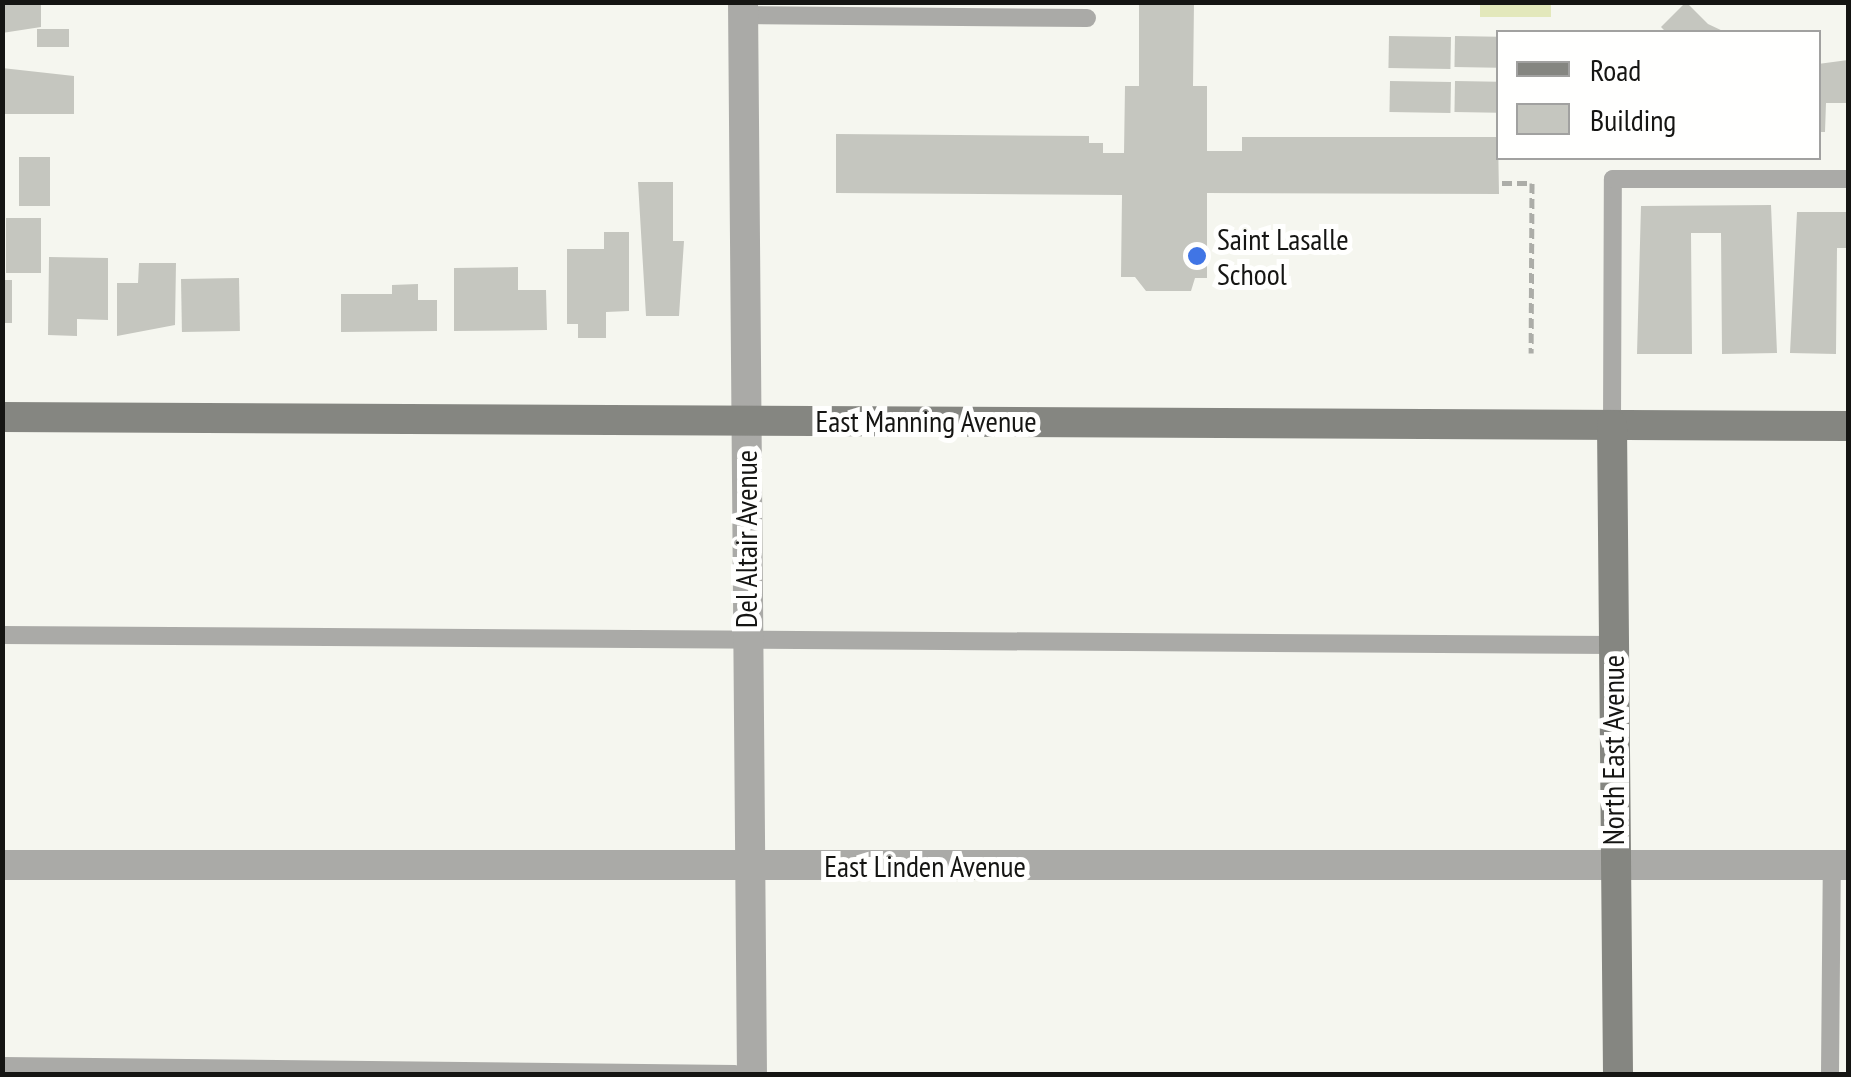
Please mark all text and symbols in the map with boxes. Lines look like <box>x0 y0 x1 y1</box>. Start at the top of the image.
legend <box>1496 30 1821 160</box>
text: Road <box>1590 50 1641 89</box>
text: Building <box>1590 100 1676 139</box>
place label: Saint Lasalle School <box>1217 221 1349 292</box>
marker: Saint Lasalle School <box>1186 245 1208 267</box>
street label: East Manning Avenue <box>815 403 1037 439</box>
street label: Del Altair Avenue <box>728 449 764 629</box>
street label: North East Avenue <box>1595 654 1631 846</box>
street label: East Linden Avenue <box>824 848 1026 884</box>

